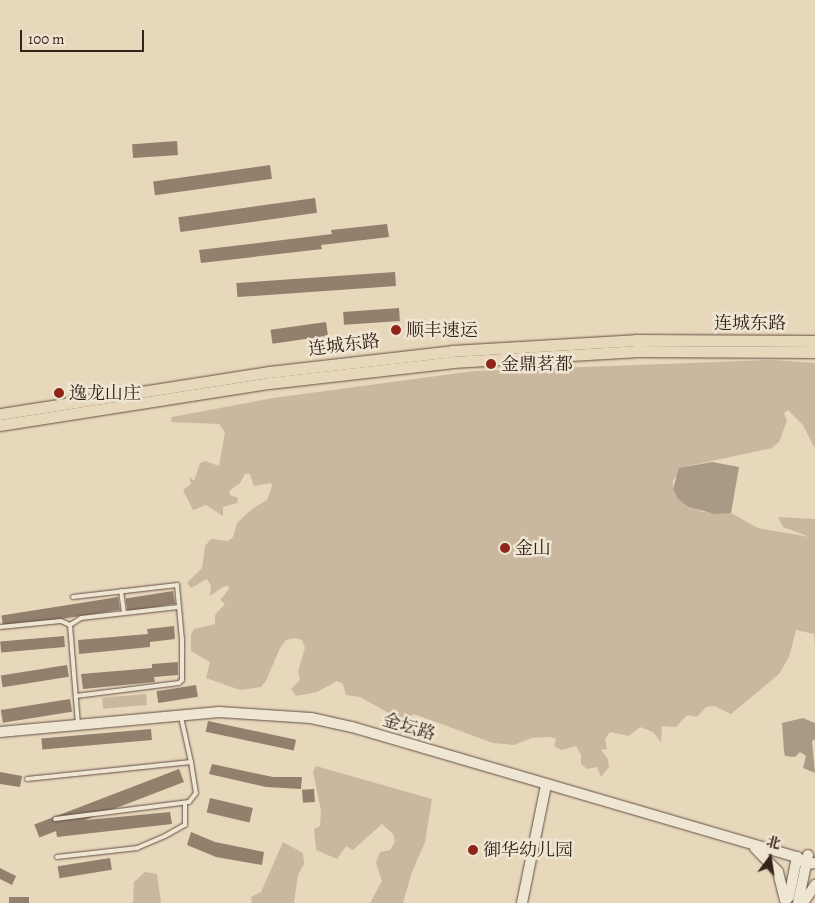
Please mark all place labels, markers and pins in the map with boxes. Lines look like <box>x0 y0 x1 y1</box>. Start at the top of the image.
place label: 顺丰速运 <box>406 319 478 341</box>
marker: 顺丰速运 <box>390 324 402 336</box>
place label: 金鼎茗都 <box>501 353 573 375</box>
marker: 金鼎茗都 <box>485 358 497 370</box>
place label: 逸龙山庄 <box>69 382 141 404</box>
marker: 逸龙山庄 <box>53 387 65 399</box>
place label: 金山 <box>515 537 551 559</box>
marker: 金山 <box>499 542 511 554</box>
place label: 御华幼儿园 <box>483 839 573 861</box>
marker: 御华幼儿园 <box>467 844 479 856</box>

